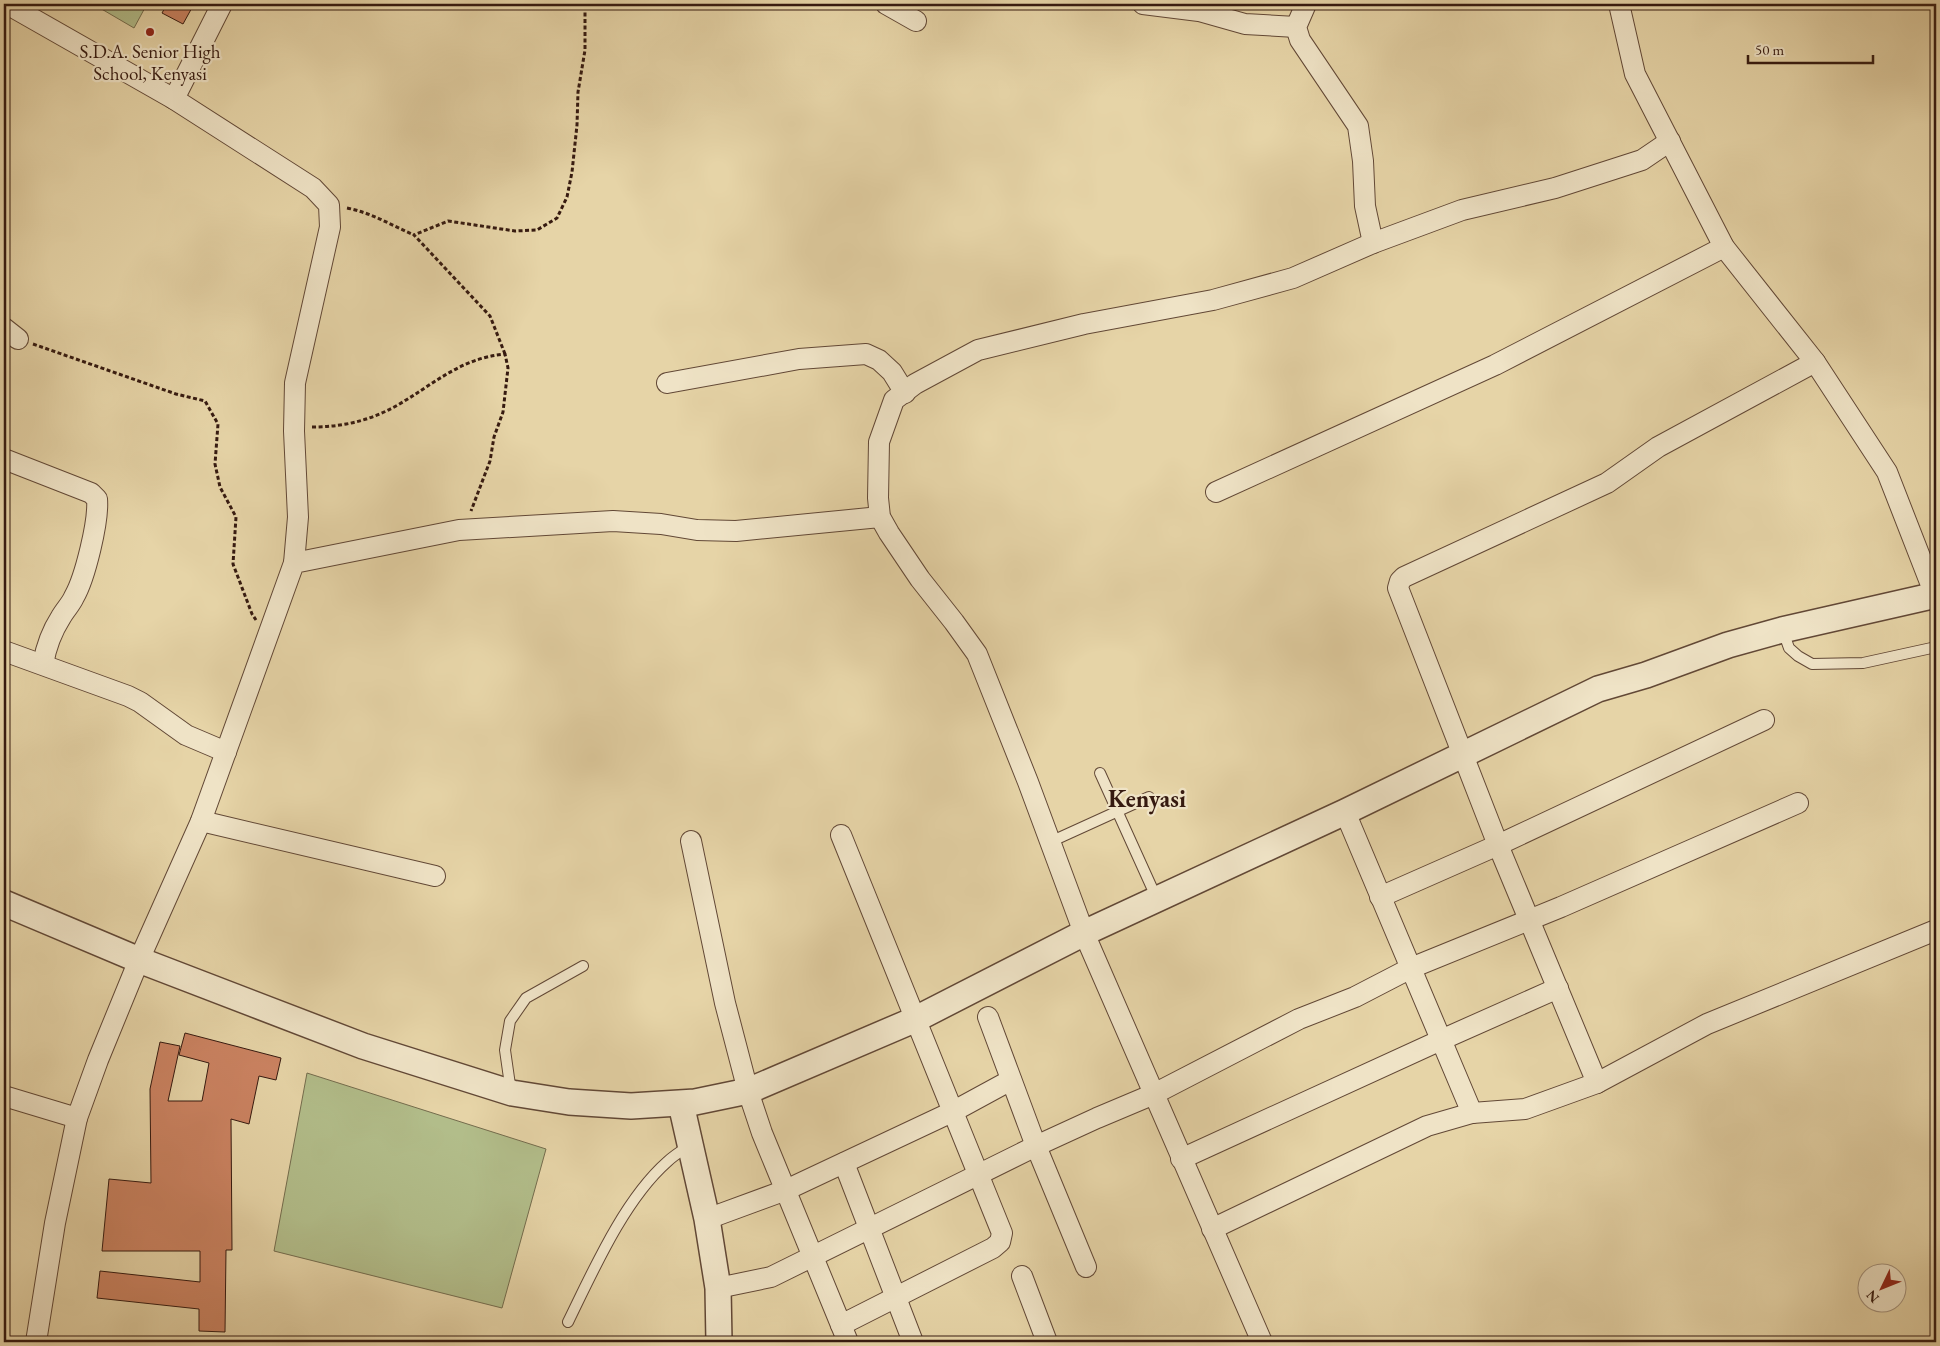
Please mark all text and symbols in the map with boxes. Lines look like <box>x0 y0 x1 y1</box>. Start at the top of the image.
marker: S.D.A. Senior High School, Kenyasi <box>144 26 156 38</box>
scale bar <box>1748 32 1872 64</box>
place label: S.D.A. Senior High School, Kenyasi <box>79 39 221 86</box>
text: 50 m <box>1755 40 1784 59</box>
district label: Kenyasi <box>1108 783 1186 815</box>
north arrow <box>1858 1264 1908 1314</box>
text: N <box>1862 1286 1883 1307</box>

